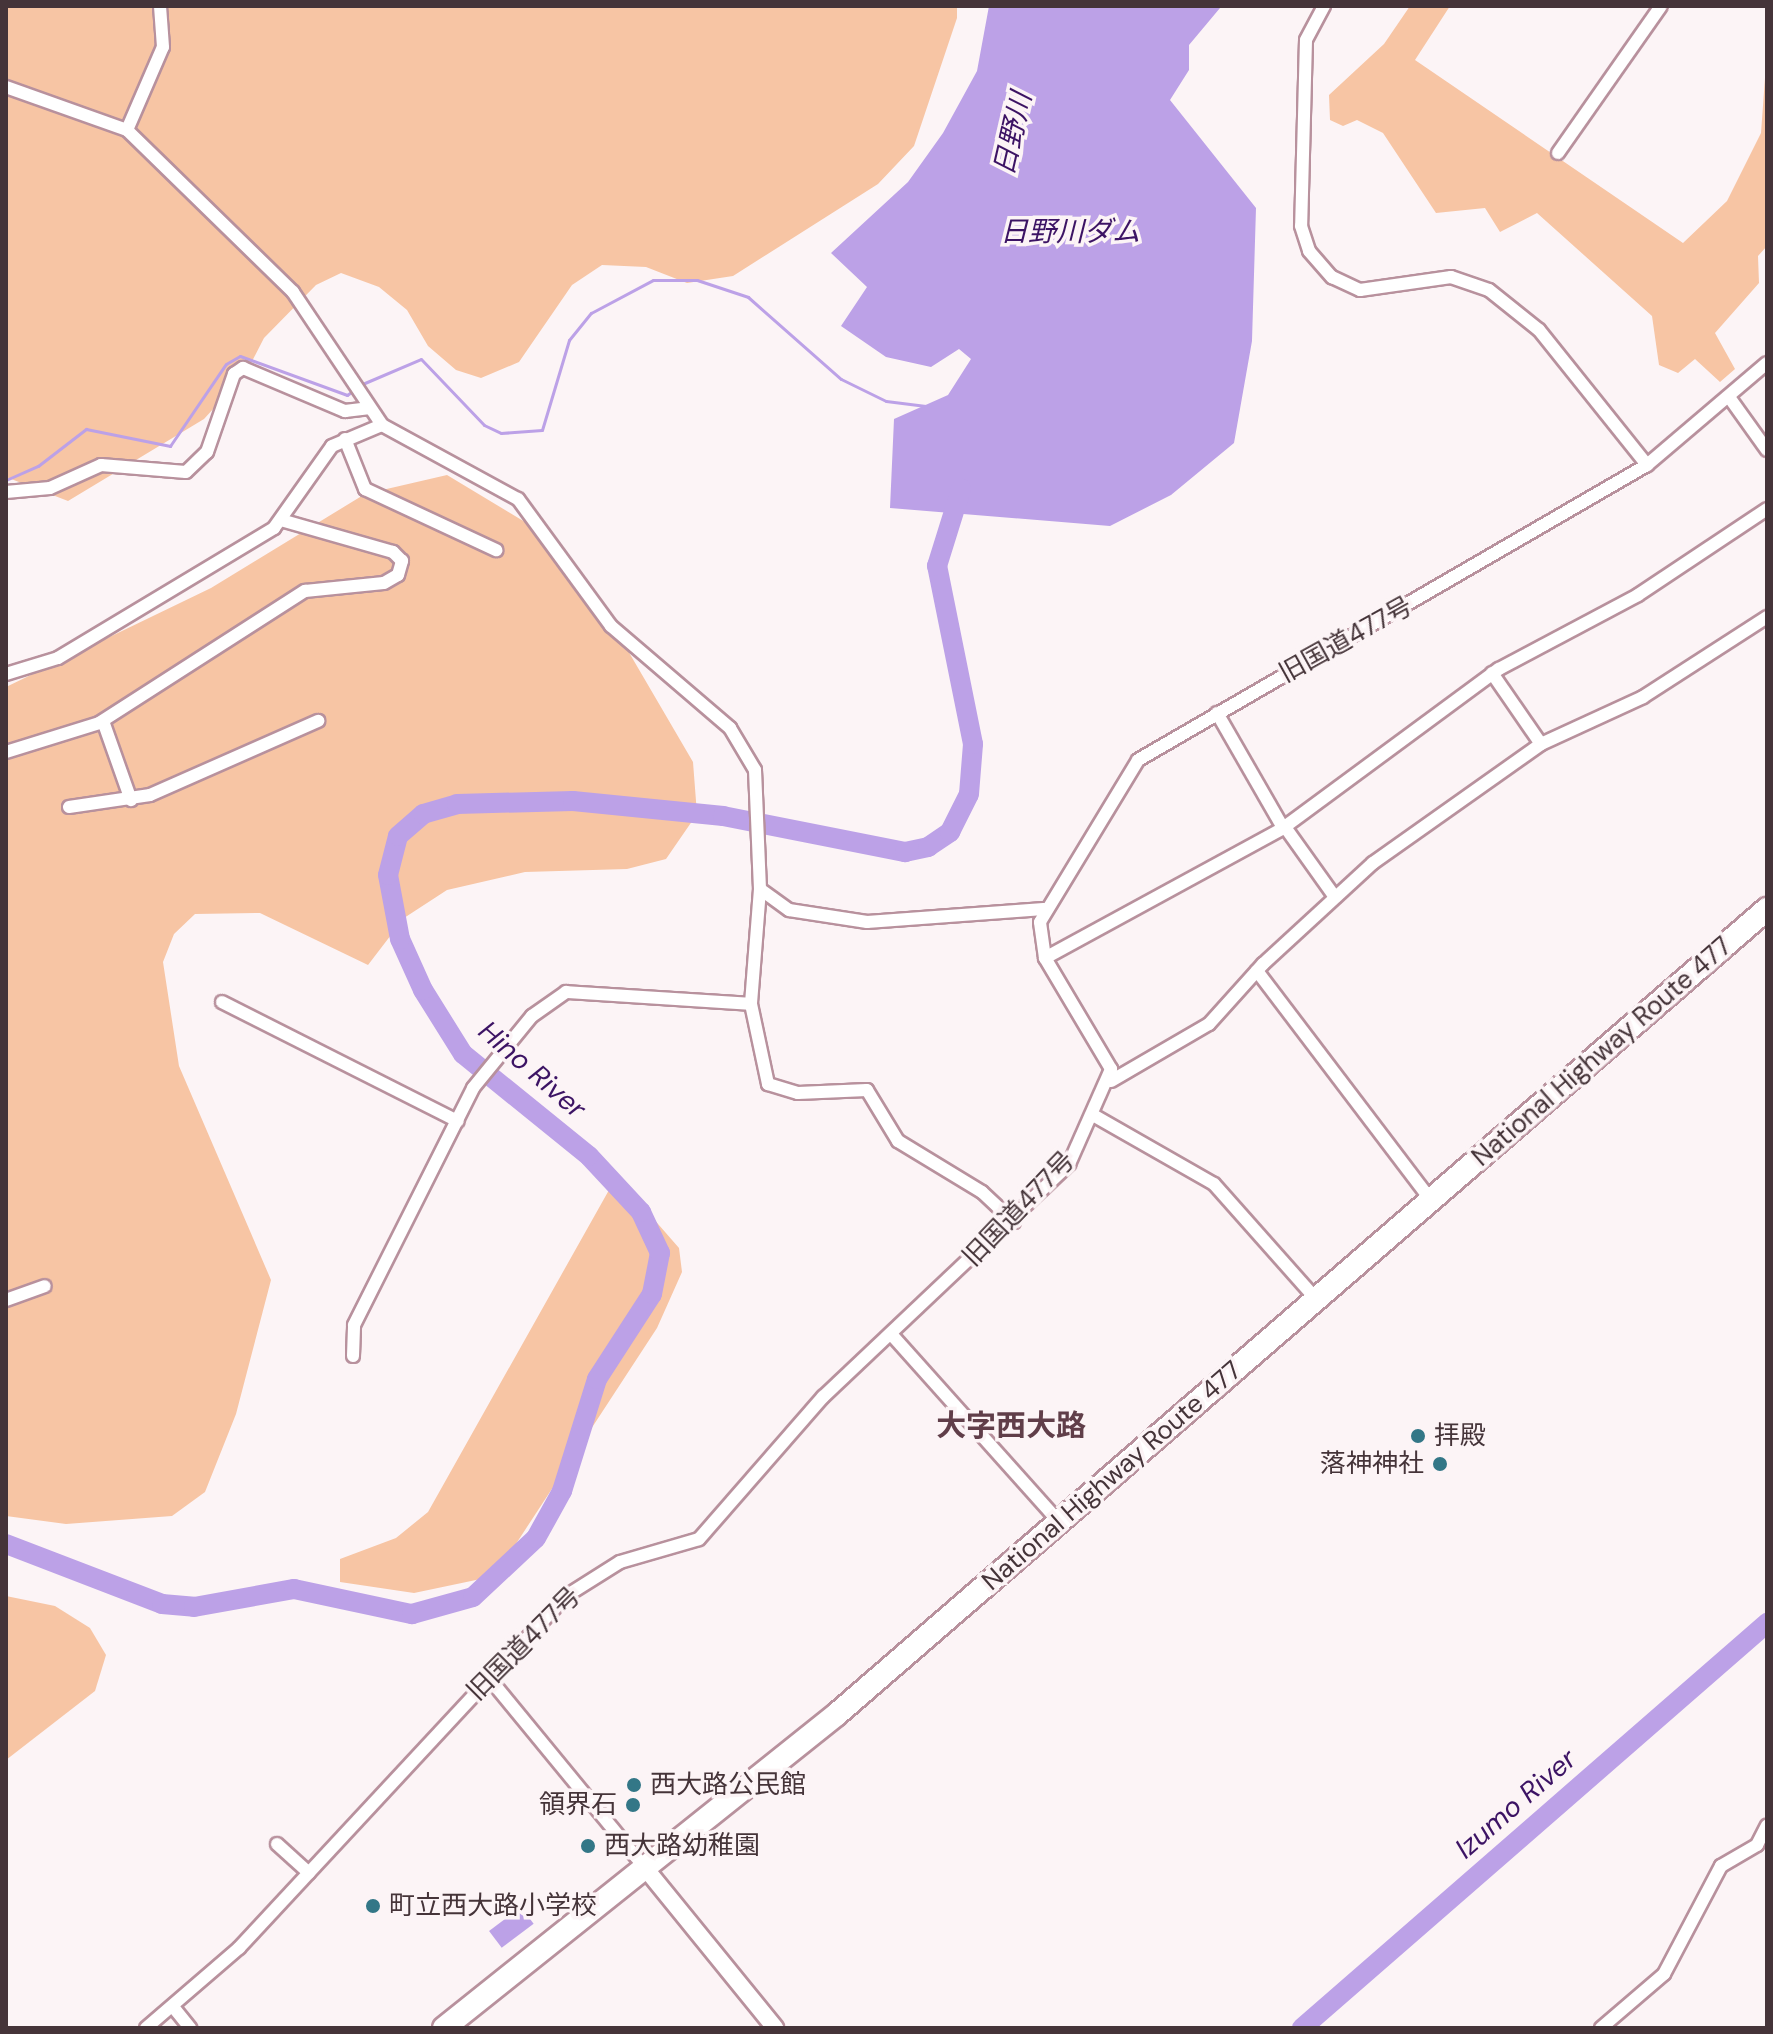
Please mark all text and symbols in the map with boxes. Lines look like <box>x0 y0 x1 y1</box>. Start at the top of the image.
water label: 日野川 <box>987 89 1039 179</box>
water label: 日野川ダム <box>1000 215 1140 249</box>
street label: 旧国道477号 <box>1274 591 1418 689</box>
street label: National Highway Route 477 <box>1466 931 1738 1173</box>
water label: Hino River <box>472 1014 592 1126</box>
street label: 旧国道477号 <box>957 1145 1081 1273</box>
street label: National Highway Route 477 <box>976 1355 1248 1597</box>
district label: 大字西大路 <box>936 1408 1086 1444</box>
place label: 拝殿 <box>1434 1420 1486 1452</box>
marker: 拝殿 <box>1409 1427 1427 1445</box>
place label: 落神神社 <box>1320 1448 1424 1480</box>
marker: 落神神社 <box>1431 1455 1449 1473</box>
street label: 旧国道477号 <box>461 1581 587 1707</box>
water label: Izumo River <box>1449 1742 1583 1866</box>
place label: 西大路公民館 <box>650 1769 806 1801</box>
marker: 西大路公民館 <box>625 1776 643 1794</box>
place label: 領界石 <box>539 1789 617 1821</box>
marker: 領界石 <box>624 1796 642 1814</box>
place label: 西大路幼稚園 <box>604 1830 760 1862</box>
marker: 西大路幼稚園 <box>579 1837 597 1855</box>
place label: 町立西大路小学校 <box>389 1890 597 1922</box>
marker: 町立西大路小学校 <box>364 1897 382 1915</box>

